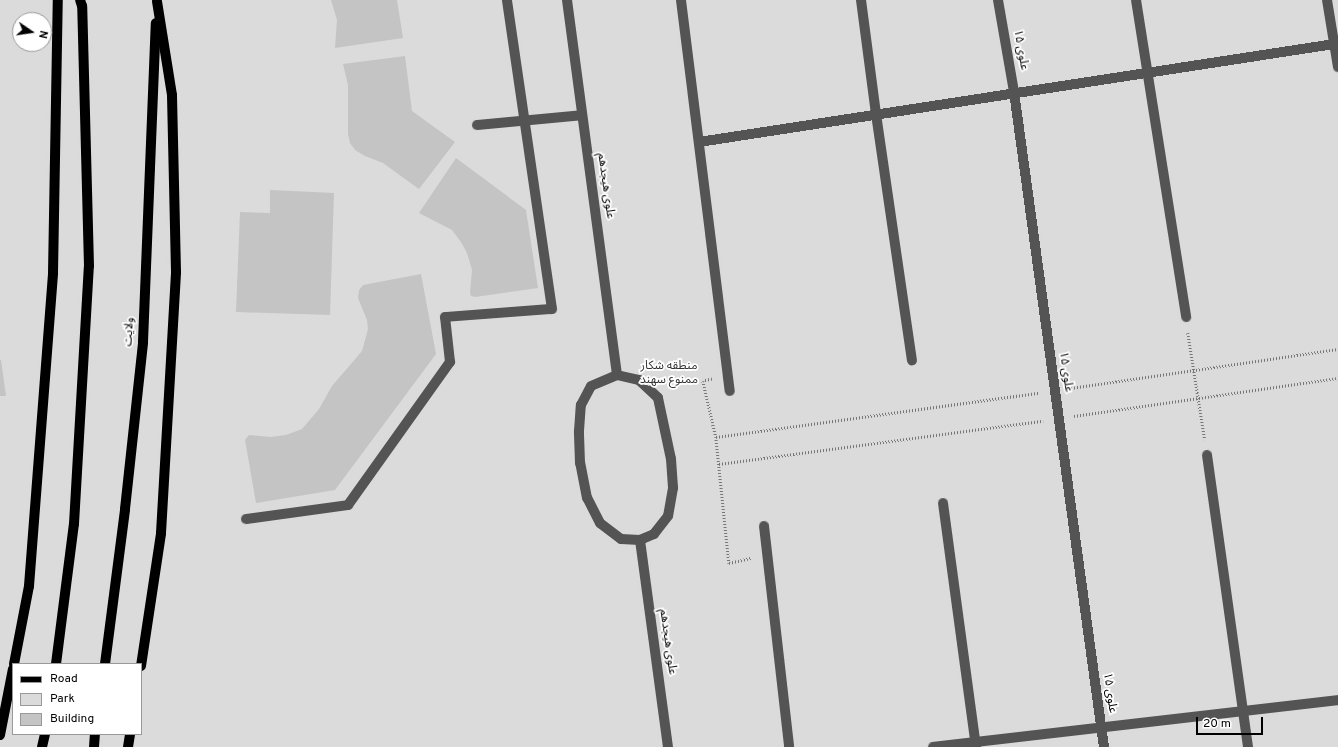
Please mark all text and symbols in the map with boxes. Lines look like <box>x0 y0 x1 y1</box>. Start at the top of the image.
north arrow <box>12 12 52 52</box>
text: N <box>35 29 50 40</box>
street label: علوی ۱۵ <box>1009 29 1031 71</box>
street label: علوی هیجدهم <box>593 152 617 220</box>
street label: ولایت <box>122 317 138 347</box>
street label: علوی ۱۵ <box>1055 351 1075 393</box>
park label: منطقه شکار ممنوع سهند <box>640 360 698 388</box>
street label: علوی هیجدهم <box>655 608 679 676</box>
legend <box>12 663 142 735</box>
text: Road <box>50 671 78 687</box>
street label: علوی ۱۵ <box>1099 672 1119 714</box>
text: Park <box>50 691 75 707</box>
scale bar <box>1198 709 1265 735</box>
text: Building <box>50 711 94 727</box>
text: 20 m <box>1203 716 1231 732</box>

